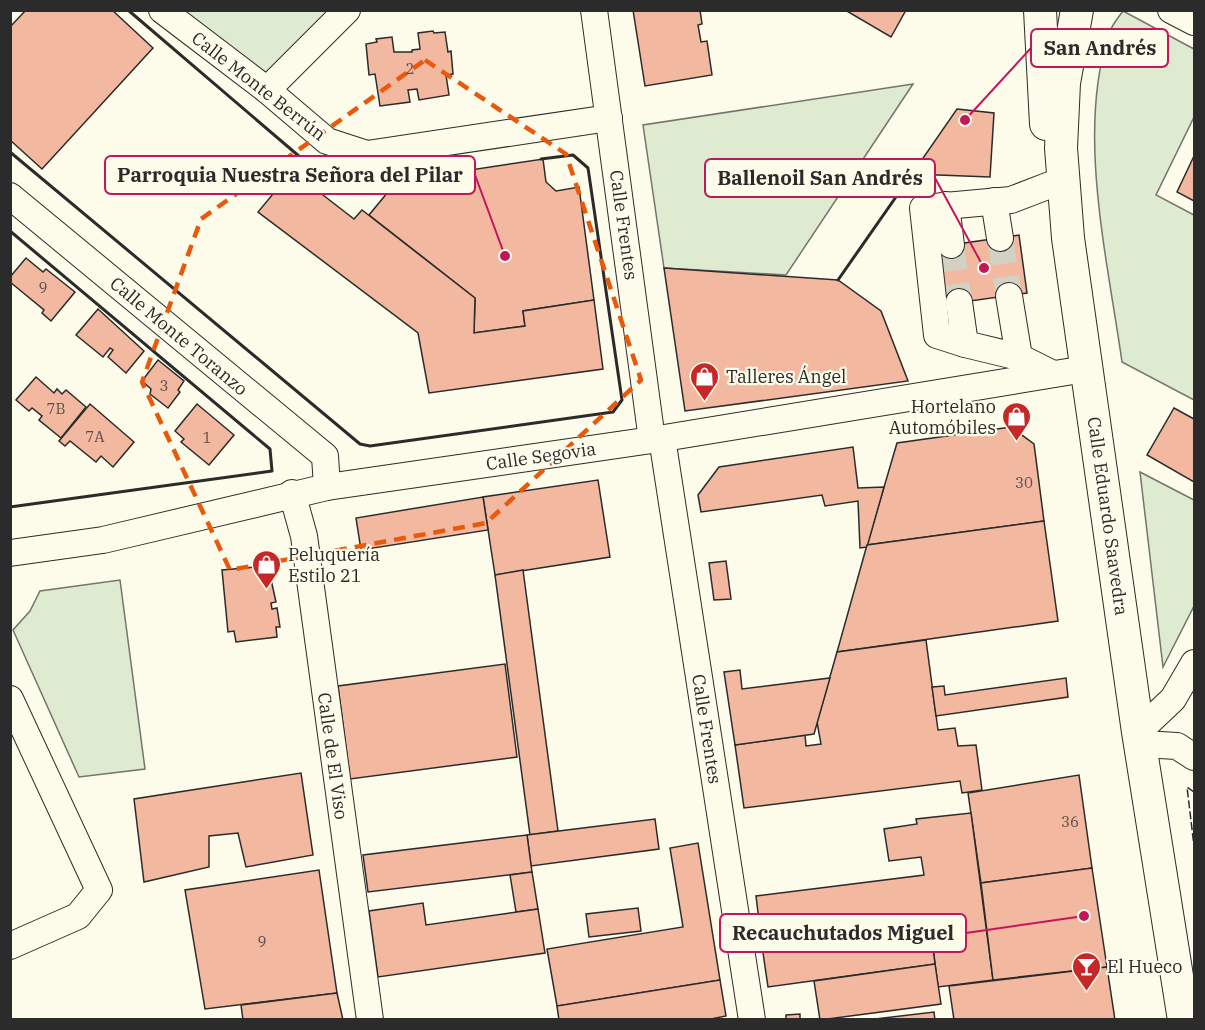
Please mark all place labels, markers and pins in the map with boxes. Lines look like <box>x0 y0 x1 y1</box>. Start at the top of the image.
callout: San Andrés <box>1031 29 1168 67</box>
callout: Parroquia Nuestra Señora del Pilar <box>105 156 475 194</box>
callout: Ballenoil San Andrés <box>705 159 935 197</box>
shop icon: Talleres Ángel <box>689 360 721 402</box>
place label: Talleres Ángel <box>726 365 846 388</box>
place label: Hortelano Automóbiles <box>889 395 996 439</box>
shop icon: Hortelano Automóbiles <box>1001 400 1033 442</box>
place label: Peluquería Estilo 21 <box>288 543 380 587</box>
shop icon: Peluquería Estilo 21 <box>251 548 283 590</box>
callout: Recauchutados Miguel <box>720 914 966 952</box>
bar icon: El Hueco <box>1070 950 1102 992</box>
place label: El Hueco <box>1107 955 1182 978</box>

